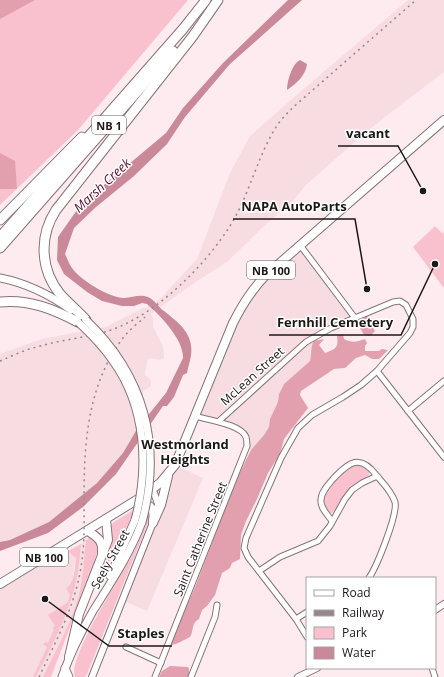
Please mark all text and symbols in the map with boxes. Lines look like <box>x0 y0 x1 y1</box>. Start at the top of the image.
road number: NB 1 <box>92 116 126 134</box>
callout: vacant <box>338 121 398 146</box>
text: vacant <box>346 124 390 142</box>
water label: Marsh Creek <box>70 153 135 216</box>
callout: NAPA AutoParts <box>233 194 355 219</box>
text: NAPA AutoParts <box>241 197 347 215</box>
road number: NB 100 <box>247 261 295 279</box>
callout: Fernhill Cemetery <box>269 310 401 335</box>
text: Fernhill Cemetery <box>277 313 394 331</box>
street label: McLean Street <box>217 343 287 409</box>
district label: Westmorland Heights <box>141 435 229 468</box>
street label: Saint Catherine Street <box>169 479 231 599</box>
street label: Seely Street <box>87 526 133 592</box>
road number: NB 100 <box>20 548 68 566</box>
legend <box>306 577 436 669</box>
text: Road <box>342 584 371 601</box>
text: Railway <box>342 604 385 621</box>
callout: Staples <box>109 621 172 646</box>
text: Staples <box>118 624 165 642</box>
text: Park <box>342 624 368 641</box>
text: Water <box>342 644 376 661</box>

